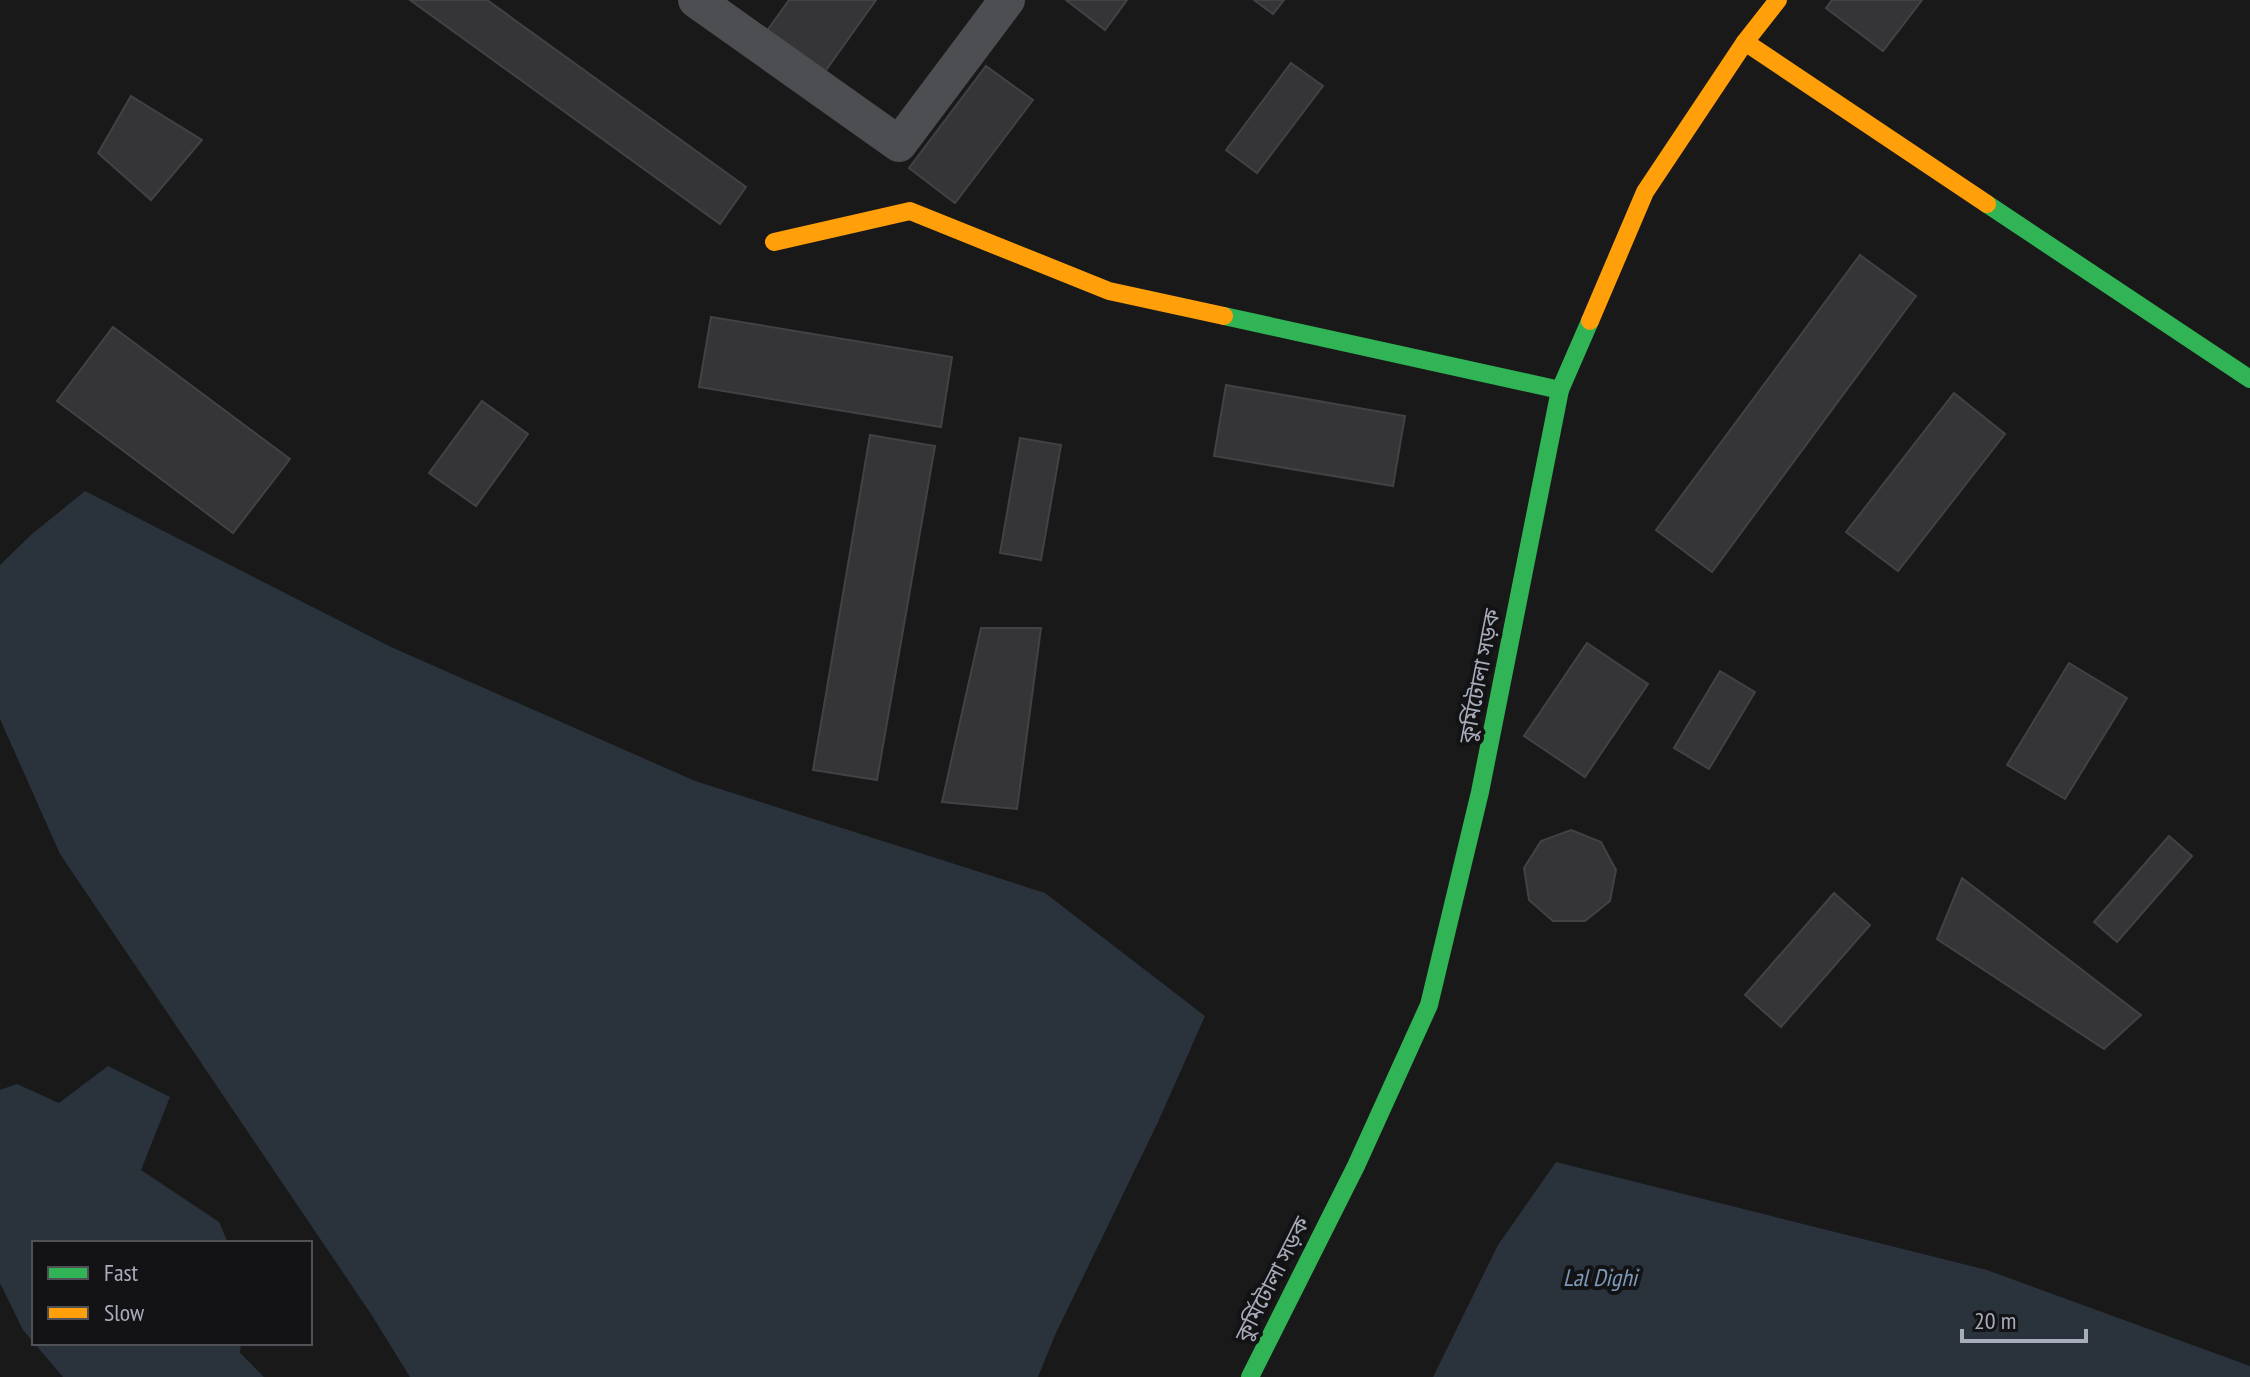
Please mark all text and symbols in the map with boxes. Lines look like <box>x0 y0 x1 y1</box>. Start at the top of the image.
street label: কুর্মিটোলা সড়ক <box>1452 606 1506 747</box>
street label: কুর্মিটোলা সড়ক <box>1228 1212 1316 1347</box>
legend <box>32 1241 312 1345</box>
text: Fast <box>104 1257 139 1288</box>
water label: Lal Dighi <box>1563 1262 1640 1293</box>
scale bar <box>1962 1293 2086 1343</box>
text: Slow <box>104 1297 145 1328</box>
text: 20 m <box>1974 1305 2016 1336</box>

